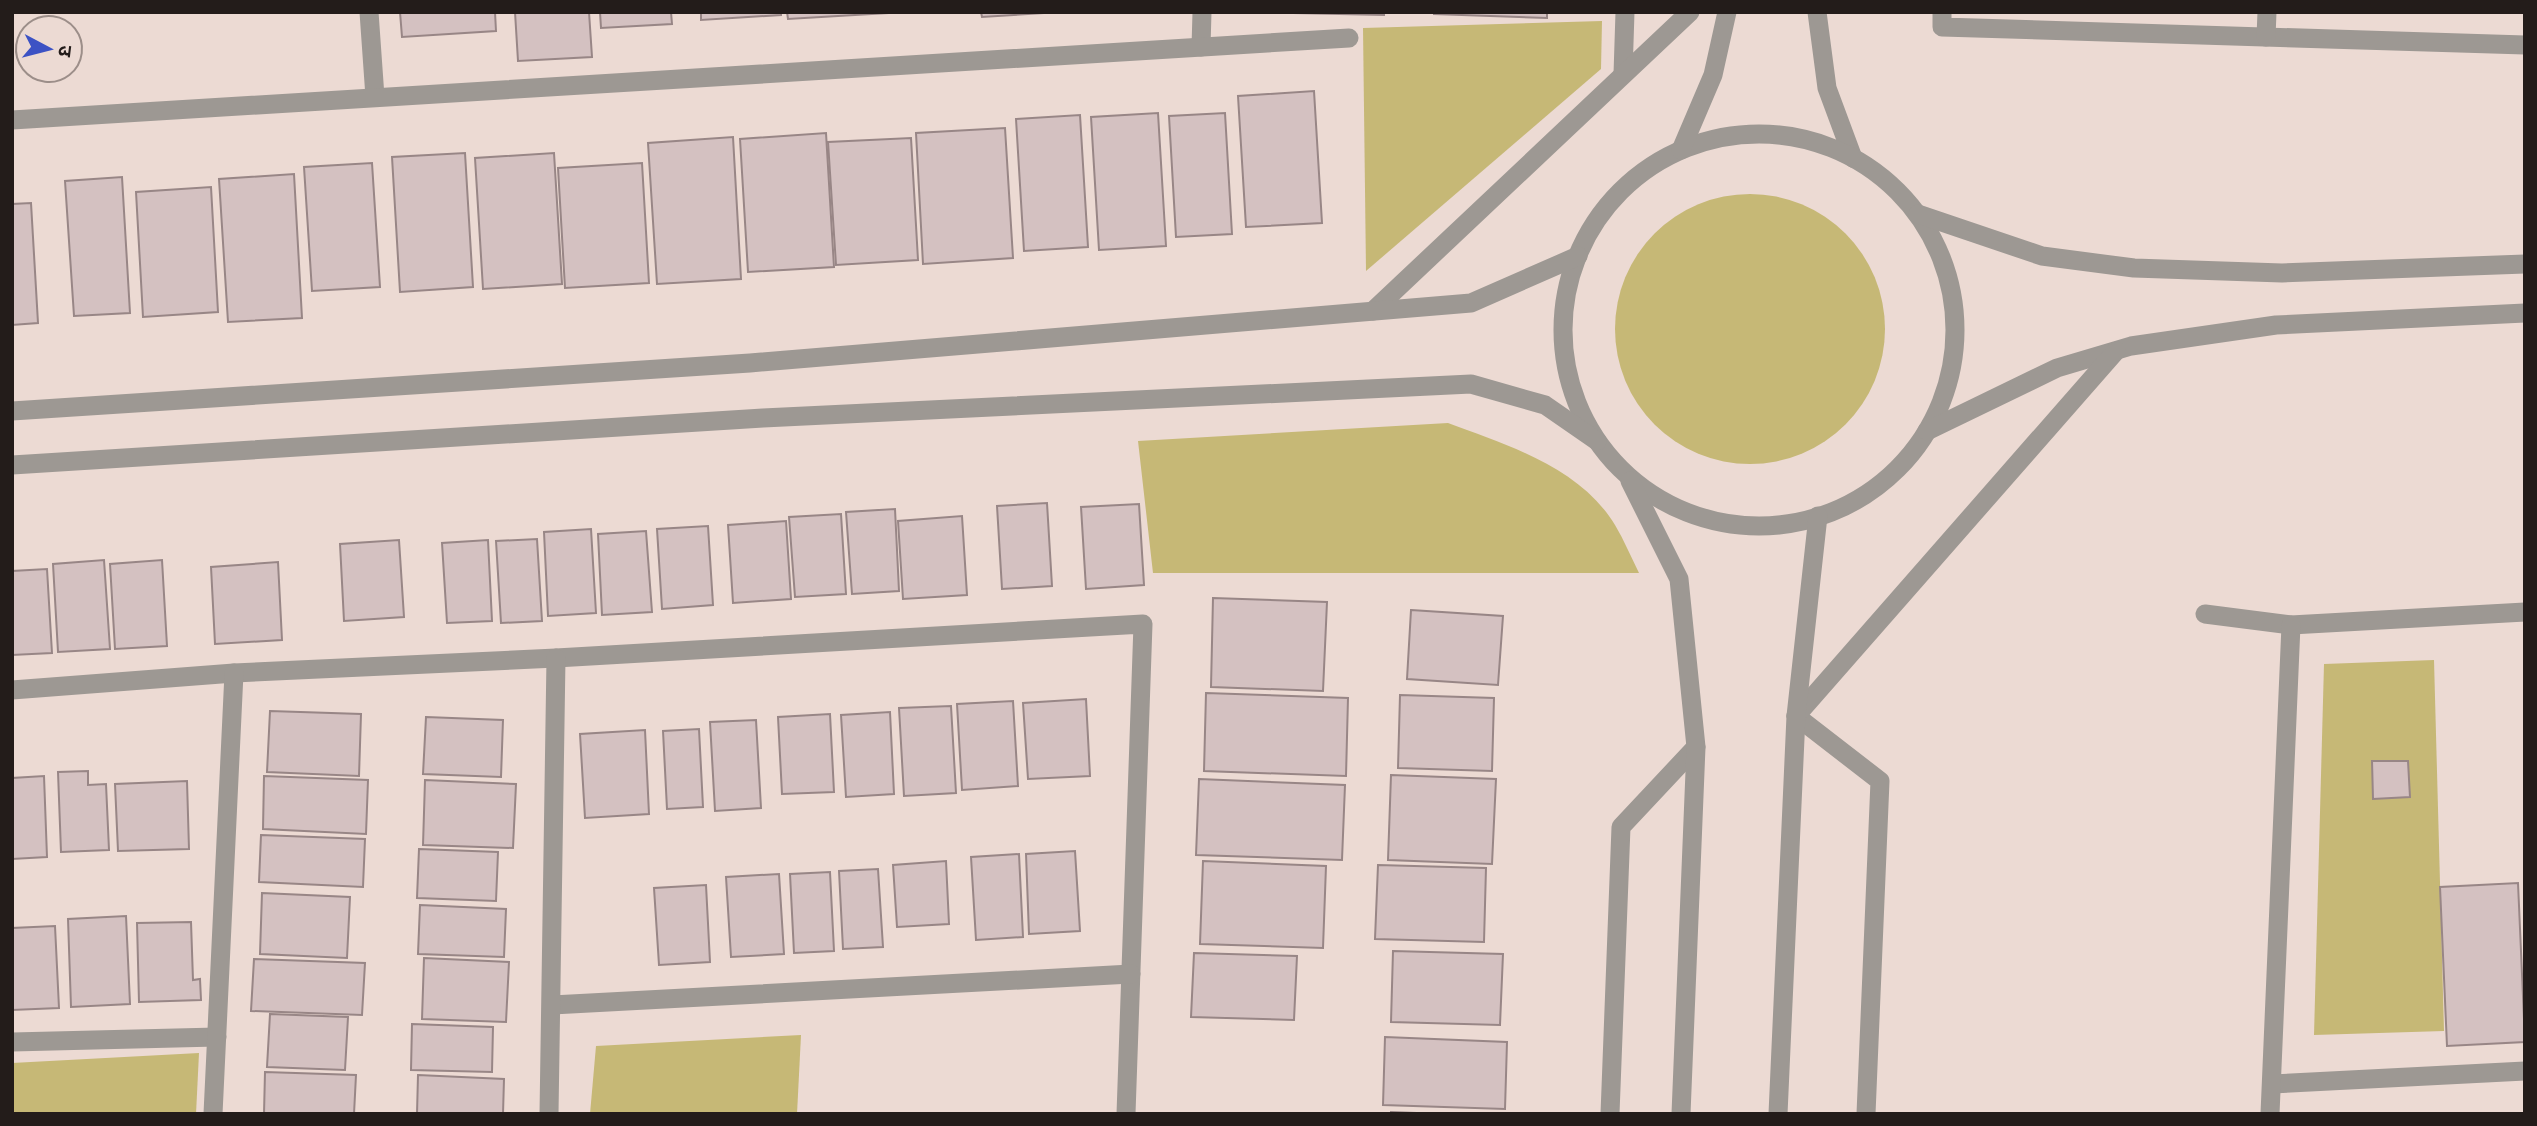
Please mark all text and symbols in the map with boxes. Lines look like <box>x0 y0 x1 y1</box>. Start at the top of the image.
north arrow <box>14 14 84 84</box>
text: उ <box>53 44 77 59</box>

